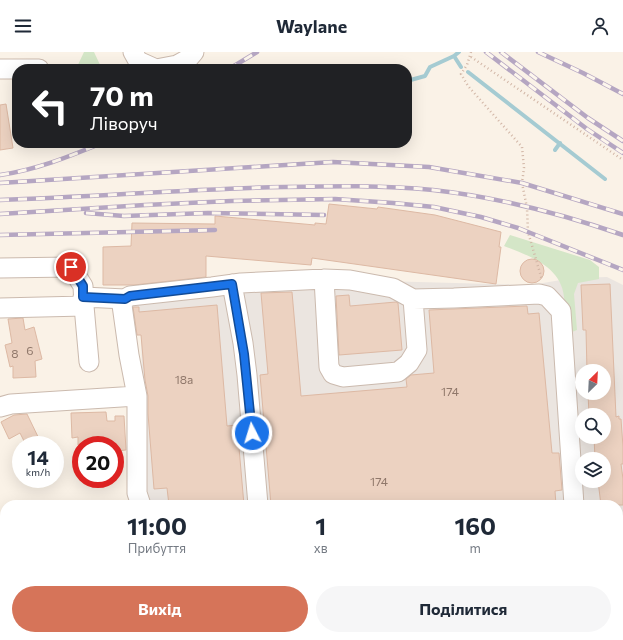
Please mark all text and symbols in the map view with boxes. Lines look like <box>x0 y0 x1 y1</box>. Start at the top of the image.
icon: menu <box>12 15 34 37</box>
text: Waylane <box>276 15 347 37</box>
icon: person <box>589 15 611 37</box>
text: 70 m <box>90 78 154 112</box>
icon: left <box>24 80 76 132</box>
text: Ліворуч <box>90 112 158 134</box>
pin <box>54 250 88 284</box>
icon: arrive <box>60 256 82 278</box>
house number: 6 <box>26 343 34 357</box>
house number: 8 <box>11 346 19 360</box>
north arrow <box>575 364 611 400</box>
map controls <box>575 364 611 488</box>
house number: 18а <box>175 372 193 386</box>
house number: 174 <box>441 384 459 398</box>
button: search <box>575 408 611 444</box>
position arrow <box>231 412 273 454</box>
speed limit sign: 20 <box>72 436 124 488</box>
text: 14 <box>27 445 49 469</box>
button: layers <box>575 452 611 488</box>
text: km/h <box>26 466 50 478</box>
house number: 174 <box>370 474 388 488</box>
text: 11:00 <box>127 511 187 540</box>
text: 1 <box>315 511 326 540</box>
text: 160 <box>454 511 496 540</box>
text: Прибуття <box>128 540 186 556</box>
text: хв <box>314 540 328 556</box>
text: m <box>470 540 481 556</box>
button: Вихід <box>12 586 308 632</box>
button: Поділитися <box>316 586 611 632</box>

